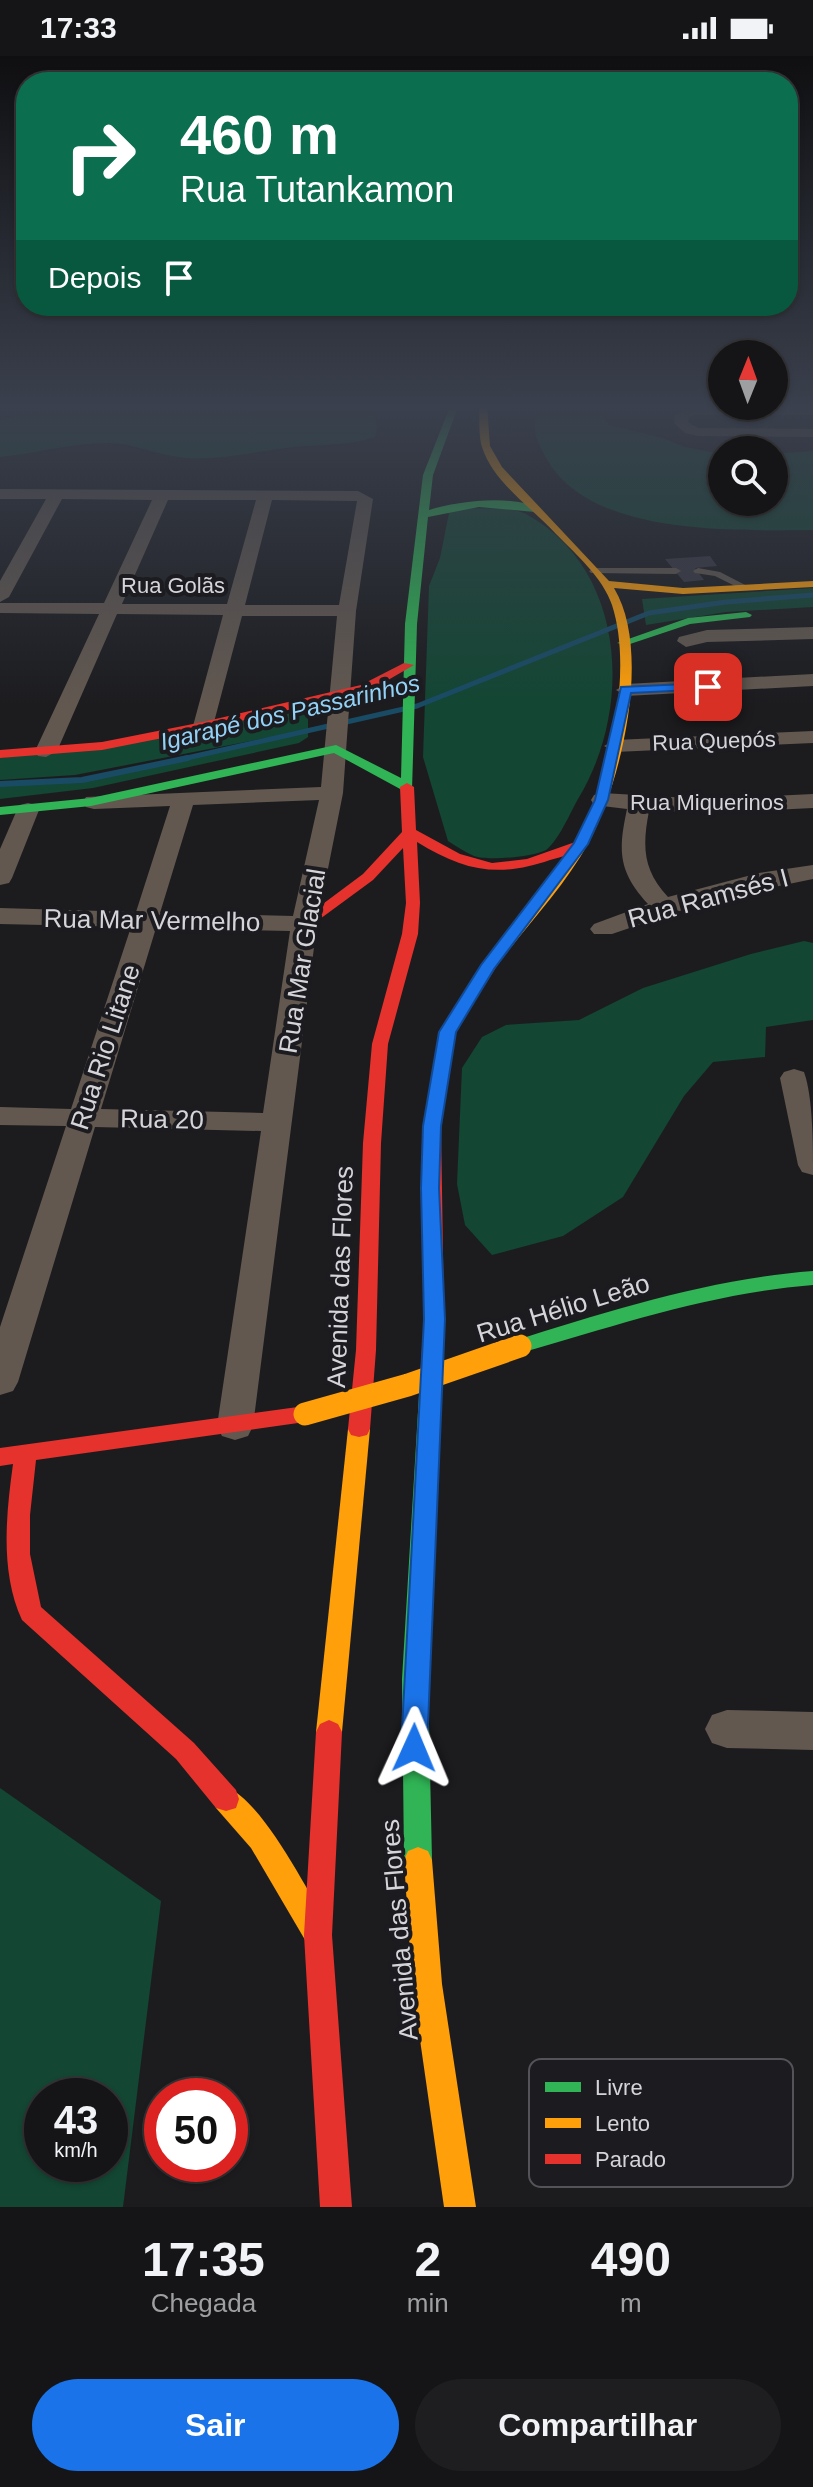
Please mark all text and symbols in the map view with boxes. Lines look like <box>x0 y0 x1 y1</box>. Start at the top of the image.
text: 17:33 <box>40 11 117 44</box>
text: 460 m <box>180 103 339 166</box>
icon: right <box>48 104 152 208</box>
text: Rua Tutankamon <box>180 169 454 210</box>
icon: arrive <box>157 256 201 300</box>
text: Depois <box>48 261 141 294</box>
north arrow <box>708 340 788 420</box>
map controls <box>708 340 788 516</box>
button: search <box>708 436 788 516</box>
street label: Rua Golãs <box>121 573 225 598</box>
pin <box>674 653 742 721</box>
icon: arrive <box>686 665 730 709</box>
water label: Igarapé dos Passarinhos <box>158 669 422 755</box>
street label: Rua Quepós <box>652 726 776 756</box>
street label: Rua Miquerinos <box>630 790 784 815</box>
street label: Rua Ramsés I <box>625 862 791 934</box>
street label: Rua Mar Glacial <box>273 867 331 1055</box>
street label: Rua Mar Vermelho <box>43 903 261 937</box>
street label: Rua Rio Litane <box>64 961 146 1133</box>
street label: Rua 20 <box>120 1103 204 1135</box>
street label: Avenida das Flores <box>321 1165 359 1389</box>
street label: Rua Hélio Leão <box>473 1267 653 1349</box>
position arrow <box>372 1706 456 1790</box>
street label: Avenida das Flores <box>374 1818 424 2042</box>
legend <box>529 2059 793 2187</box>
text: Livre <box>595 2075 643 2100</box>
speed limit sign: 50 <box>144 2078 248 2182</box>
text: 43 <box>54 2098 98 2142</box>
text: Lento <box>595 2111 650 2136</box>
text: km/h <box>54 2139 98 2161</box>
text: Parado <box>595 2147 666 2172</box>
text: 17:35 <box>142 2233 265 2286</box>
text: 2 <box>414 2233 441 2286</box>
text: 490 <box>591 2233 671 2286</box>
text: Chegada <box>151 2288 256 2318</box>
text: min <box>407 2288 449 2318</box>
text: m <box>620 2288 642 2318</box>
button: Sair <box>32 2379 399 2471</box>
button: Compartilhar <box>415 2379 781 2471</box>

